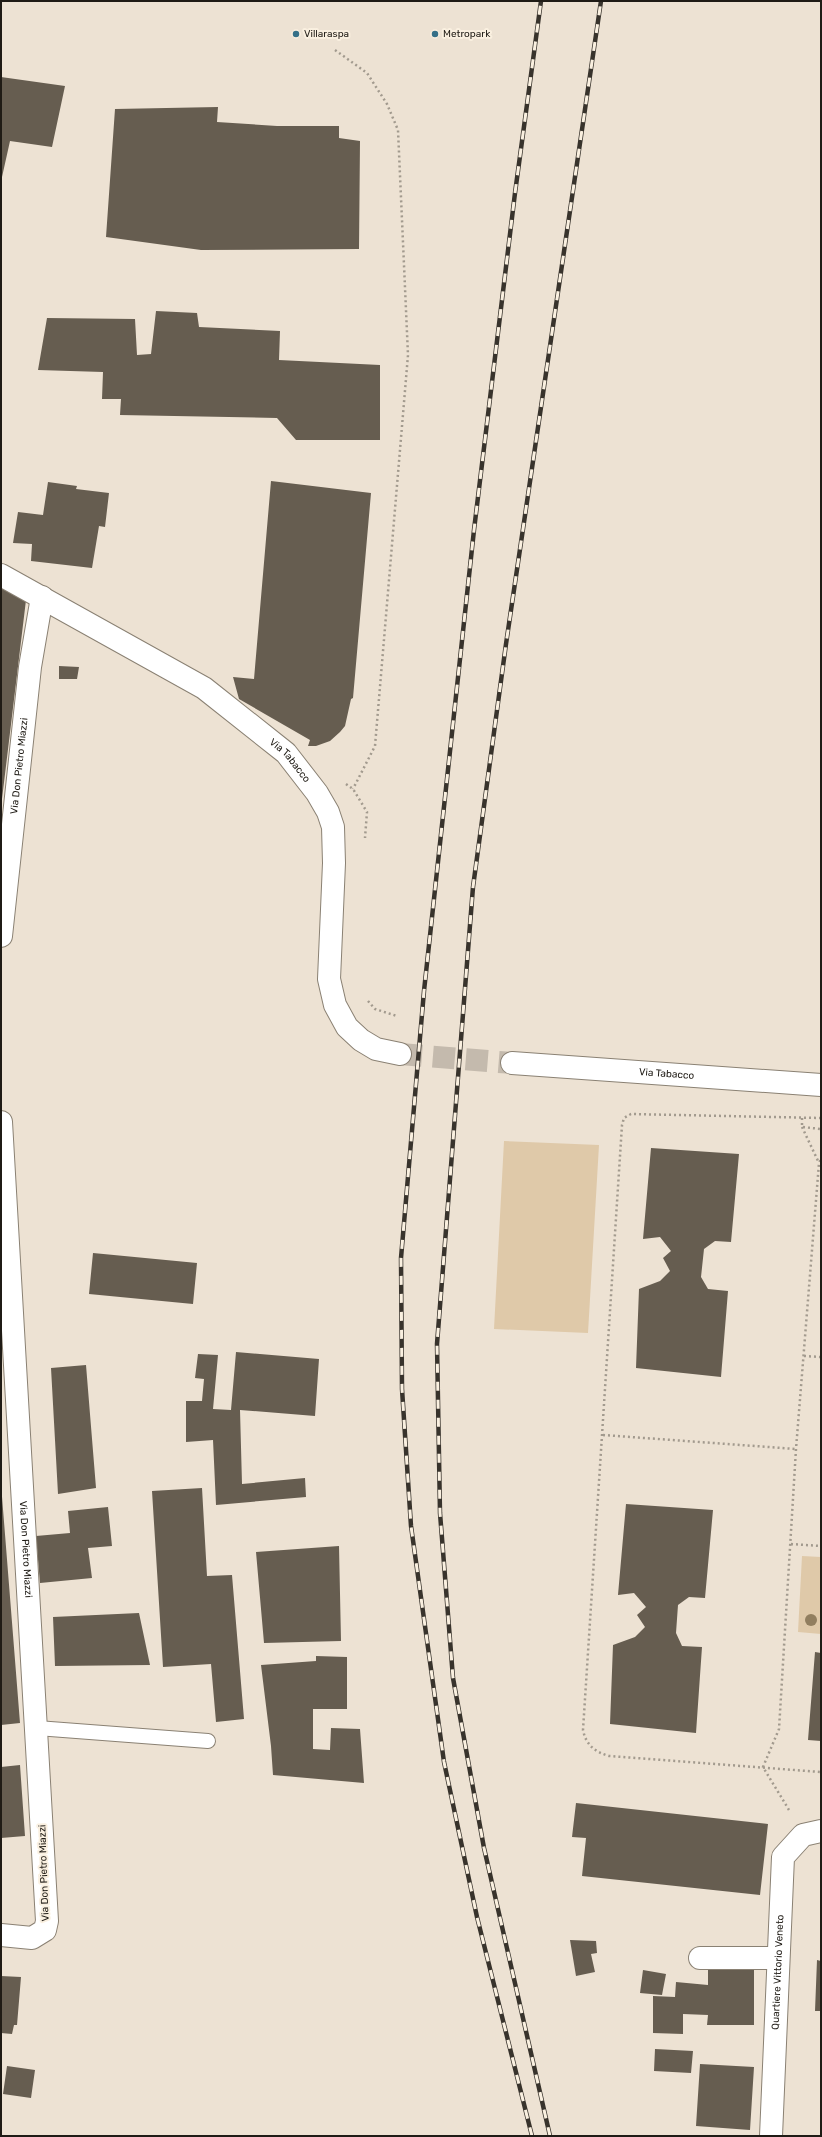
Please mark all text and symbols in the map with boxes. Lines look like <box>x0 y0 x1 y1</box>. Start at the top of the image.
place label: Villaraspa <box>304 28 349 40</box>
place label: Metropark <box>443 28 491 40</box>
marker: Villaraspa <box>291 29 301 39</box>
marker: Metropark <box>430 29 440 39</box>
street label: Via Don Pietro Miazzi <box>8 717 30 815</box>
street label: Via Tabacco <box>267 736 313 785</box>
street label: Via Tabacco <box>639 1066 695 1082</box>
street label: Via Don Pietro Miazzi <box>17 1501 34 1598</box>
street label: Via Don Pietro Miazzi <box>36 1824 52 1922</box>
street label: Quartiere Vittorio Veneto <box>770 1914 787 2030</box>

